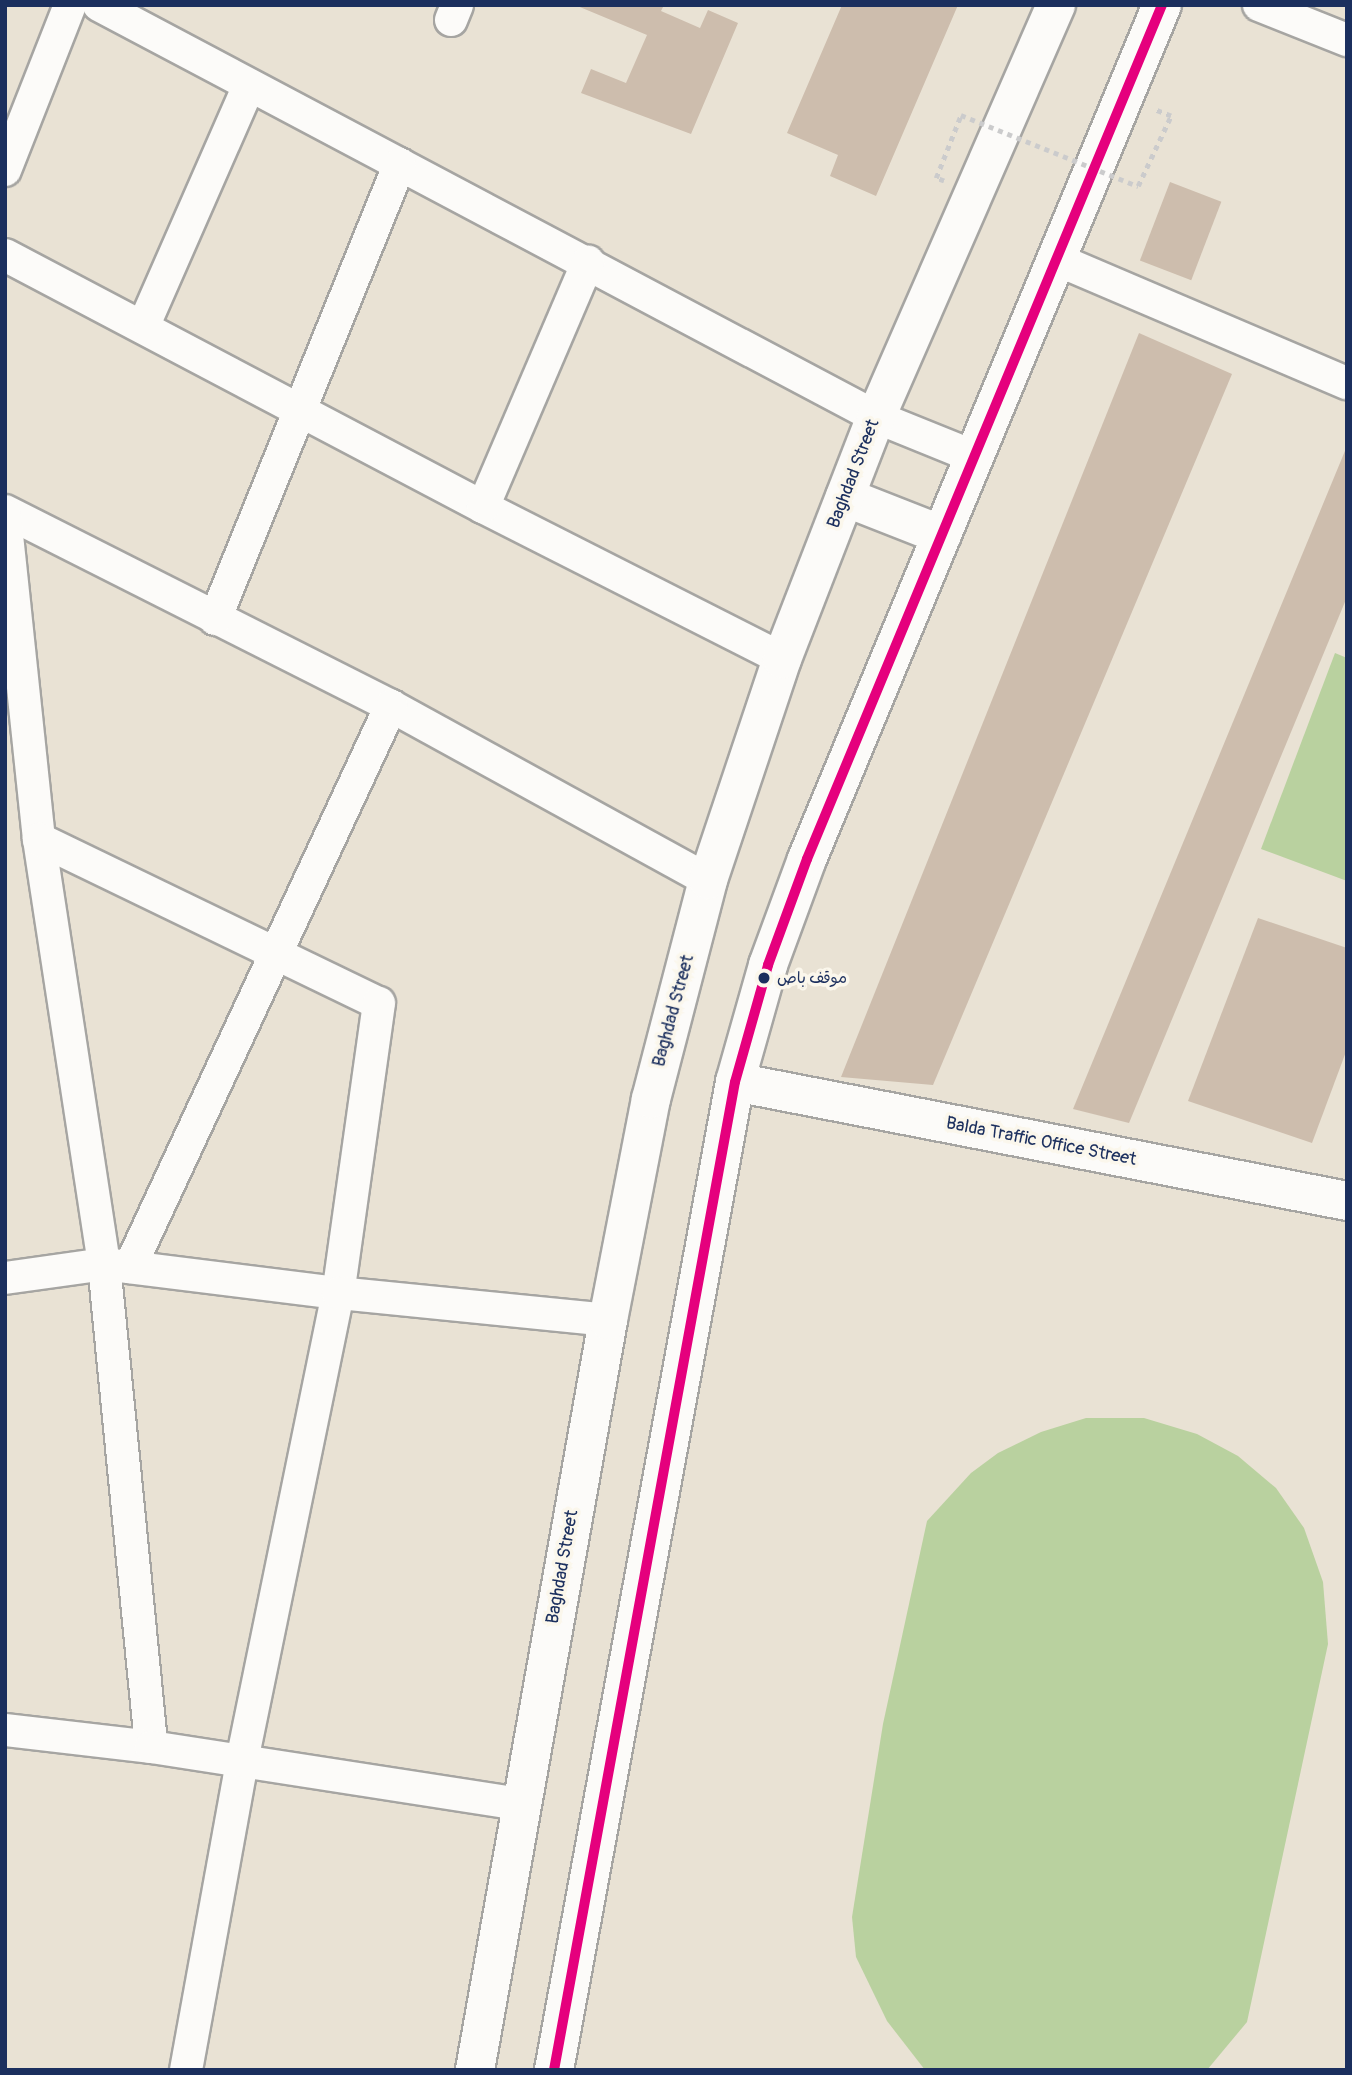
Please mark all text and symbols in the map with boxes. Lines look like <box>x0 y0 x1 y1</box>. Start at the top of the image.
street label: Baghdad Street <box>823 416 885 532</box>
street label: Baghdad Street <box>649 953 699 1069</box>
place label: موقف باص <box>777 968 847 988</box>
marker: موقف باص <box>757 971 771 985</box>
street label: Balda Traffic Office Street <box>944 1113 1138 1171</box>
street label: Baghdad Street <box>542 1509 584 1625</box>

